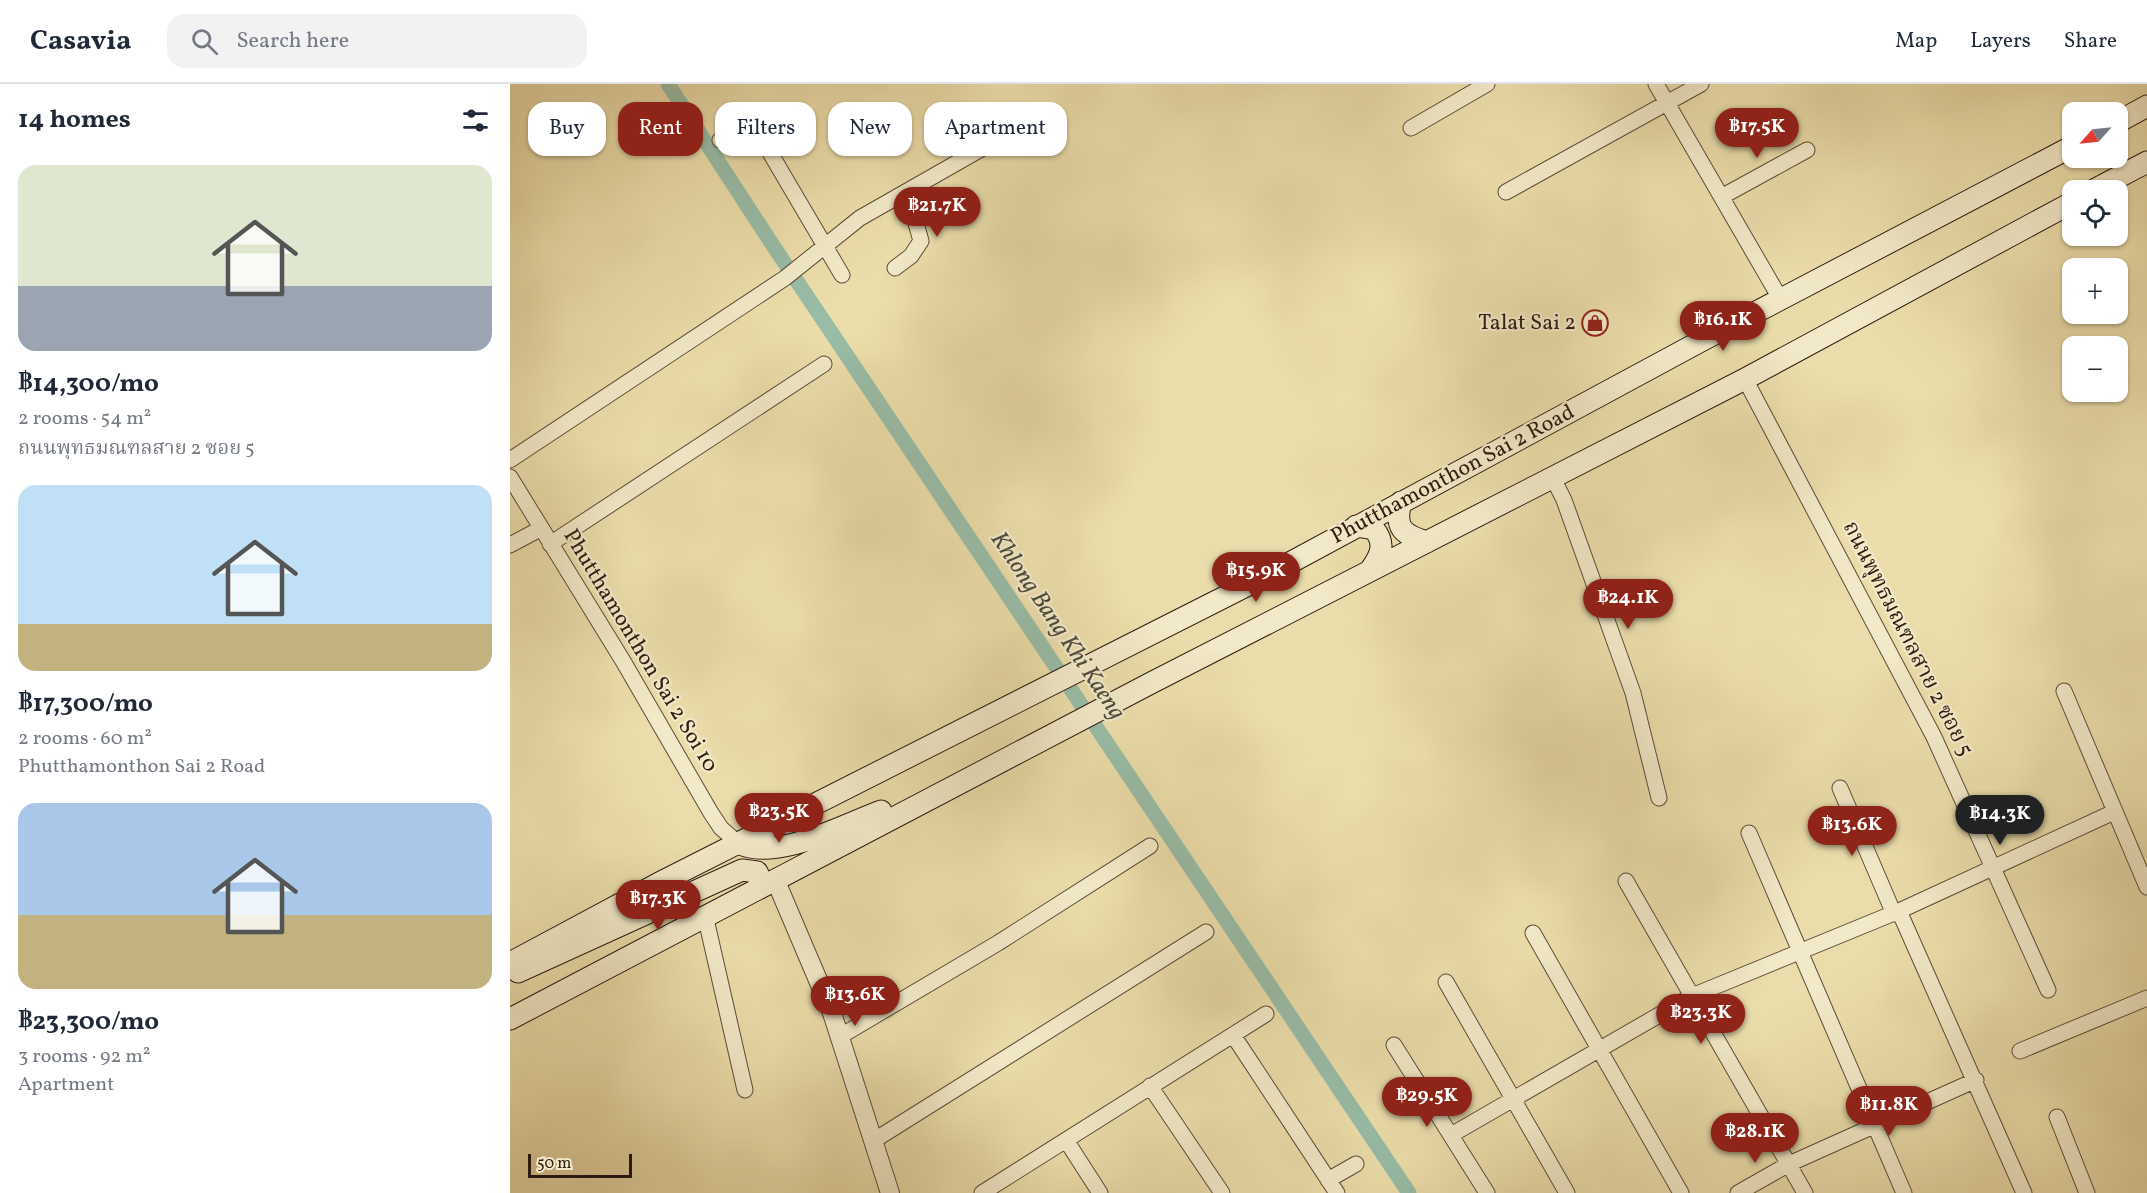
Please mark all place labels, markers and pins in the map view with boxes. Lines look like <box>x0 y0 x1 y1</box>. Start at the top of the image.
pin: ฿17.5K <box>1708 108 1806 159</box>
pin: ฿21.7K <box>888 187 986 238</box>
pin: ฿16.1K <box>1674 301 1772 352</box>
place label: Talat Sai 2 <box>1478 308 1576 339</box>
shop icon: Talat Sai 2 <box>1580 308 1610 338</box>
pin: ฿15.9K <box>1207 552 1305 603</box>
pin: ฿24.1K <box>1579 579 1677 630</box>
pin: ฿23.5K <box>730 793 828 844</box>
pin: ฿14.3K <box>1951 795 2049 846</box>
pin: ฿13.6K <box>1803 806 1901 857</box>
pin: ฿17.3K <box>609 880 707 931</box>
pin: ฿13.6K <box>806 976 904 1027</box>
pin: ฿23.3K <box>1652 994 1750 1045</box>
pin: ฿29.5K <box>1378 1077 1476 1128</box>
pin: ฿11.8K <box>1840 1086 1938 1137</box>
pin: ฿28.1K <box>1706 1113 1804 1164</box>

